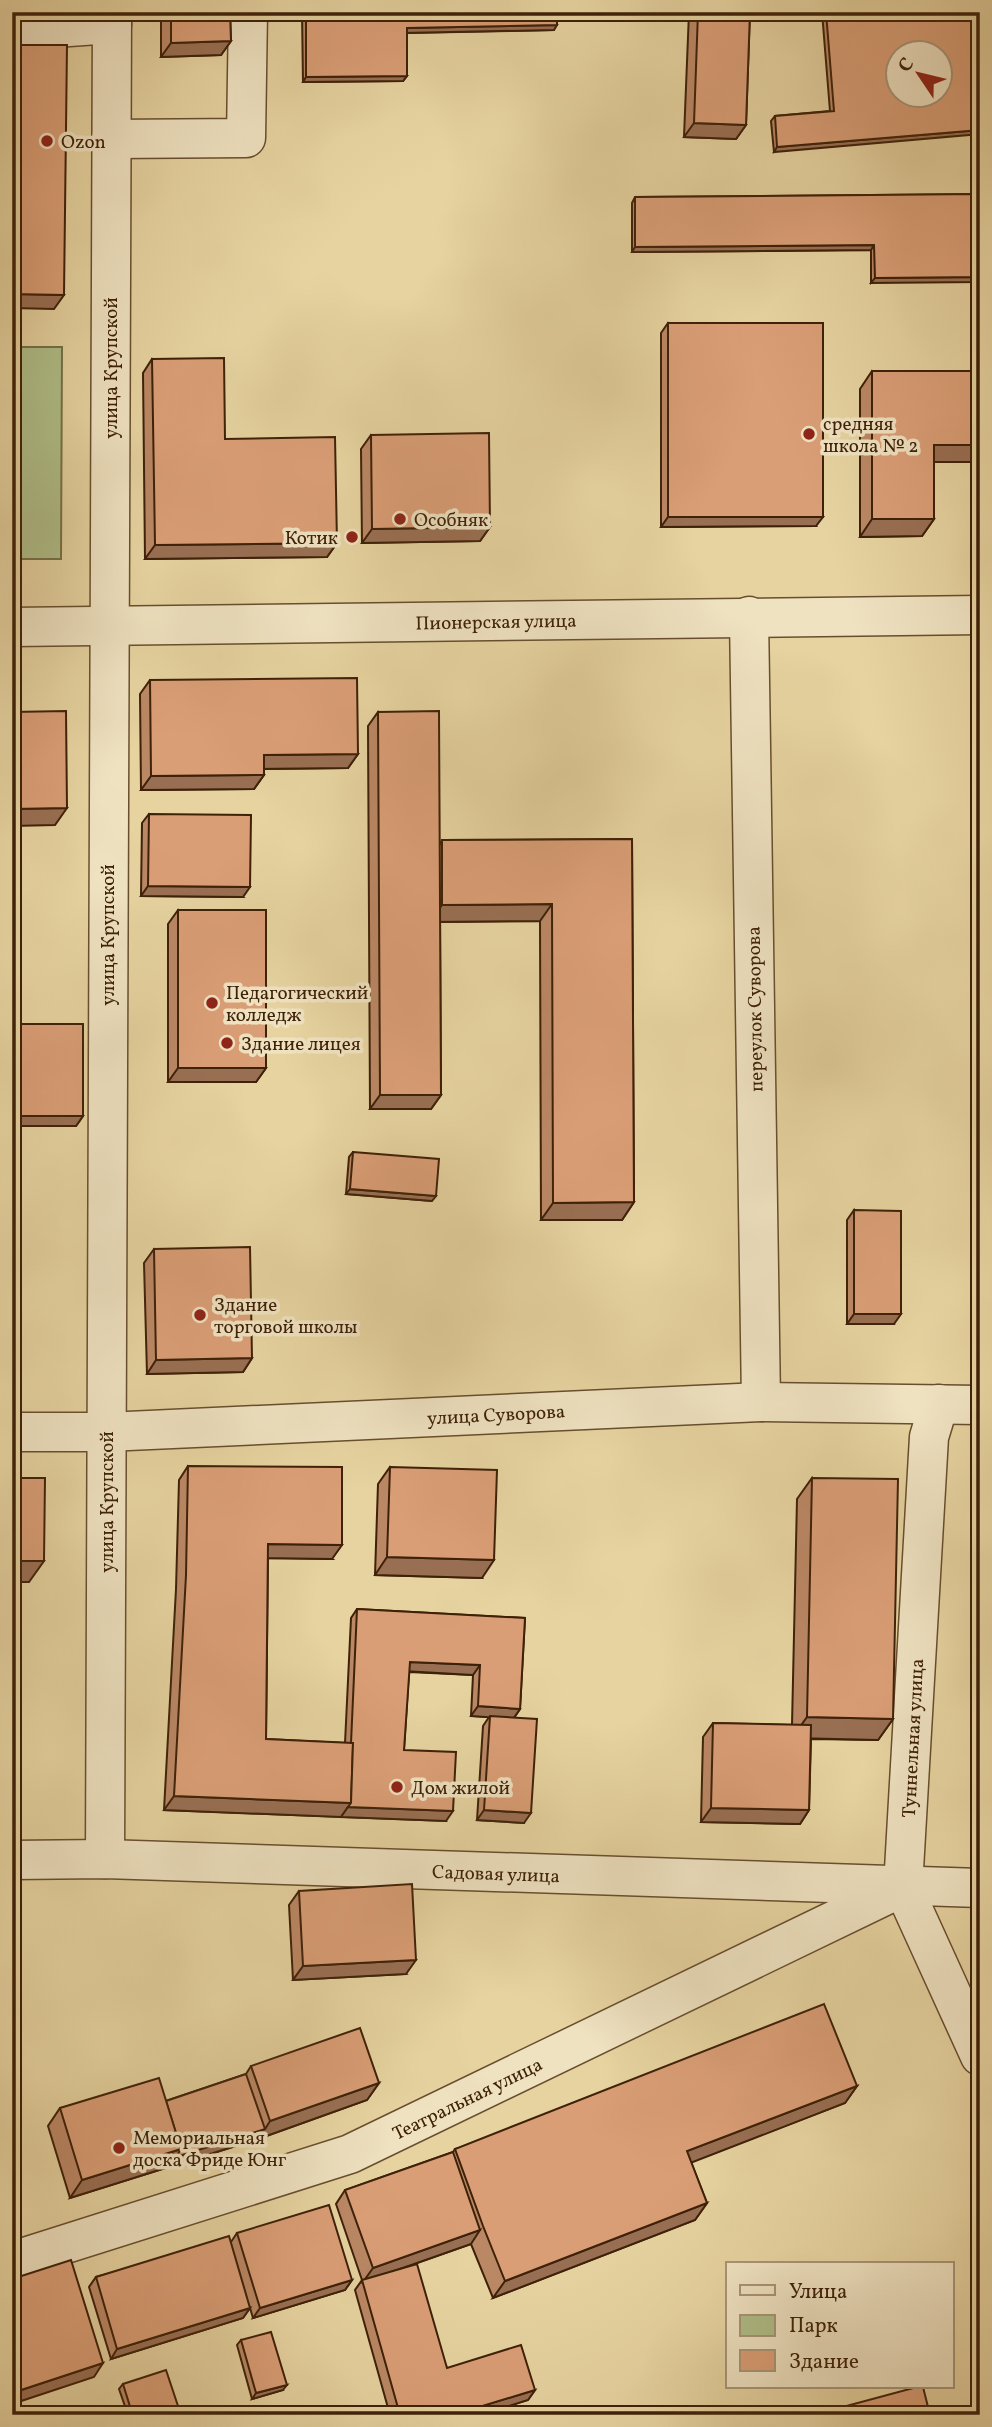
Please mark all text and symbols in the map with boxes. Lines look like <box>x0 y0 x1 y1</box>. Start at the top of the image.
north arrow <box>884 38 954 108</box>
text: С <box>893 53 921 78</box>
place label: Ozon <box>61 130 106 156</box>
marker: Ozon <box>39 133 55 149</box>
street label: улица Крупской <box>99 297 125 439</box>
place label: средняя школа № 2 <box>823 412 919 460</box>
marker: средняя школа № 2 <box>801 426 817 442</box>
place label: Особняк <box>414 508 488 534</box>
marker: Особняк <box>392 511 408 527</box>
place label: Котик <box>285 526 338 552</box>
marker: Котик <box>344 529 360 545</box>
street label: Пионерская улица <box>415 609 577 637</box>
street label: улица Крупской <box>96 864 122 1006</box>
street label: переулок Суворова <box>742 926 770 1092</box>
place label: Педагогический колледж <box>226 981 368 1029</box>
marker: Педагогический колледж <box>204 995 220 1011</box>
place label: Здание лицея <box>241 1032 361 1058</box>
marker: Здание лицея <box>219 1035 235 1051</box>
place label: Здание торговой школы <box>214 1293 357 1341</box>
marker: Здание торговой школы <box>192 1307 208 1323</box>
street label: улица Суворова <box>426 1399 566 1433</box>
street label: улица Крупской <box>95 1431 121 1573</box>
street label: Туннельная улица <box>897 1658 931 1818</box>
place label: Дом жилой <box>411 1776 510 1802</box>
marker: Дом жилой <box>389 1779 405 1795</box>
street label: Садовая улица <box>432 1860 560 1890</box>
street label: Театральная улица <box>389 2052 547 2147</box>
place label: Мемориальная доска Фриде Юнг <box>133 2126 287 2174</box>
marker: Мемориальная доска Фриде Юнг <box>111 2140 127 2156</box>
legend <box>726 2262 954 2388</box>
text: Улица <box>789 2278 847 2307</box>
text: Парк <box>789 2312 838 2341</box>
text: Здание <box>789 2348 859 2377</box>

